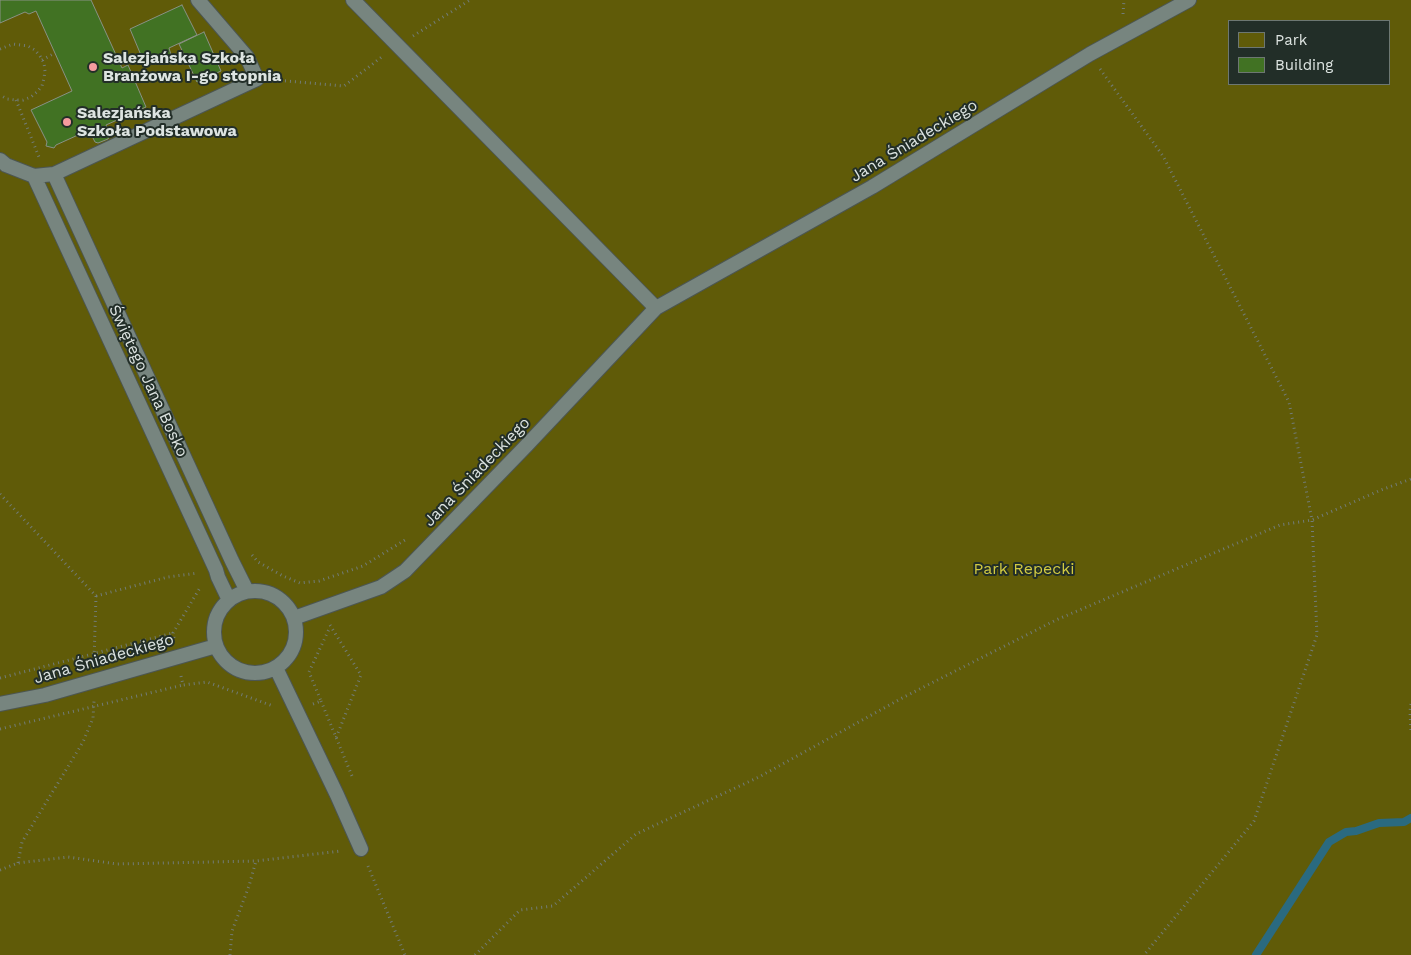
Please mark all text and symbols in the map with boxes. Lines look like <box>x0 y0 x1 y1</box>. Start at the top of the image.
legend <box>1228 20 1391 85</box>
text: Park <box>1275 31 1307 49</box>
place label: Salezjańska Szkoła Branżowa I-go stopnia <box>103 48 281 86</box>
text: Building <box>1275 56 1333 74</box>
marker: Salezjańska Szkoła Branżowa I-go stopnia <box>87 61 99 73</box>
street label: Jana Śniadeckiego <box>847 96 981 186</box>
place label: Salezjańska Szkoła Podstawowa <box>77 103 237 141</box>
marker: Salezjańska Szkoła Podstawowa <box>61 116 73 128</box>
street label: Świętego Jana Bosko <box>104 302 192 460</box>
street label: Jana Śniadeckiego <box>420 413 534 531</box>
park label: Park Repecki <box>973 559 1075 579</box>
street label: Jana Śniadeckiego <box>32 630 176 688</box>

